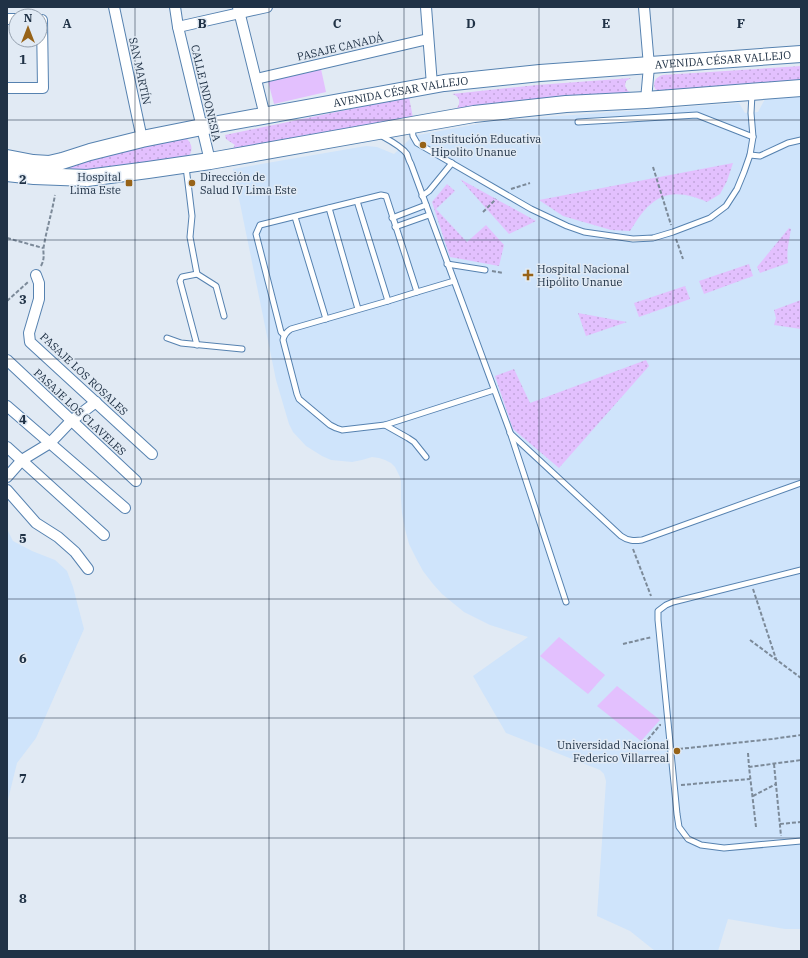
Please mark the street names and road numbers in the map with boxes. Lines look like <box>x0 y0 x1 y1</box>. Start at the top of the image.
street label: PASAJE CANADÁ <box>295 30 385 64</box>
street label: SAN MARTÍN <box>126 36 154 107</box>
street label: CALLE INDONESIA <box>188 43 224 143</box>
street label: AVENIDA CÉSAR VALLEJO <box>654 48 792 72</box>
street label: AVENIDA CÉSAR VALLEJO <box>332 73 469 110</box>
street label: PASAJE LOS ROSALES <box>37 330 131 418</box>
street label: PASAJE LOS CLAVELES <box>31 366 129 458</box>

